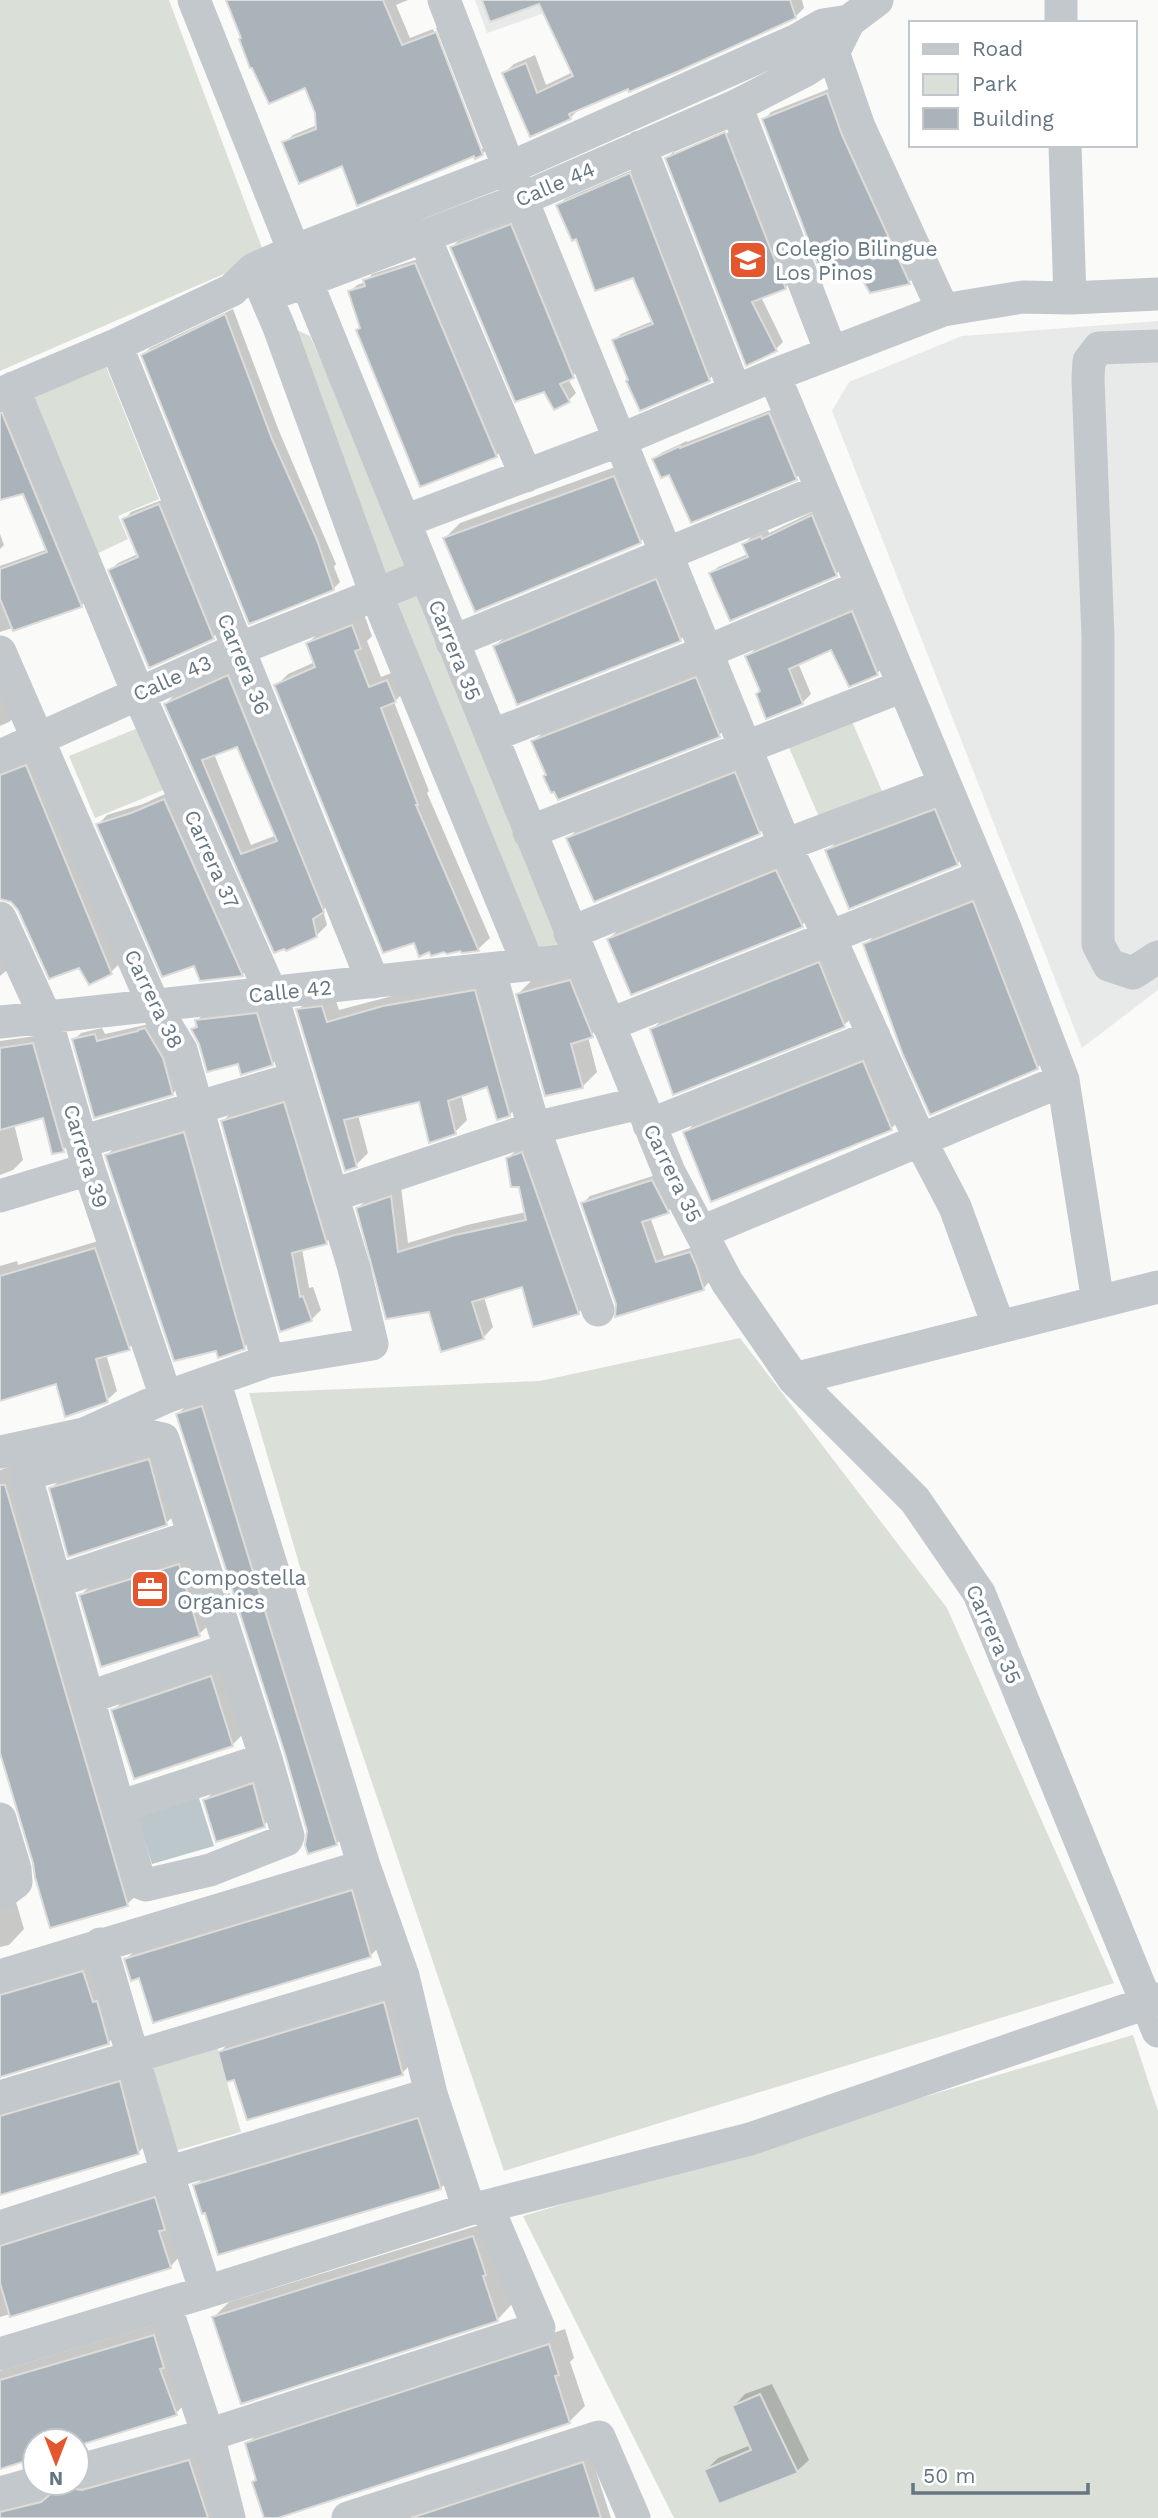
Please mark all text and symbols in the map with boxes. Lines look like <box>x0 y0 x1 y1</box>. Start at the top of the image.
legend <box>909 21 1137 147</box>
text: Road <box>972 36 1023 61</box>
text: Park <box>972 71 1017 96</box>
text: Building <box>972 106 1054 131</box>
street label: Calle 44 <box>511 156 599 212</box>
place label: Colegio Bilingue Los Pinos <box>775 236 938 285</box>
school or university icon: Colegio Bilingue Los Pinos <box>727 239 769 281</box>
street label: Carrera 35 <box>423 596 487 704</box>
street label: Carrera 36 <box>212 610 276 718</box>
street label: Calle 43 <box>129 650 215 706</box>
street label: Carrera 37 <box>179 806 245 912</box>
street label: Carrera 38 <box>119 945 189 1053</box>
street label: Calle 42 <box>247 974 333 1008</box>
street label: Carrera 39 <box>58 1101 114 1211</box>
street label: Carrera 35 <box>638 1120 708 1226</box>
place label: Compostella Organics <box>177 1565 307 1614</box>
office icon: Compostella Organics <box>129 1568 171 1610</box>
street label: Carrera 35 <box>961 1580 1027 1688</box>
north arrow <box>21 2427 91 2497</box>
scale bar <box>913 2452 1088 2496</box>
text: 50 m <box>923 2463 975 2488</box>
text: N <box>49 2467 63 2490</box>

